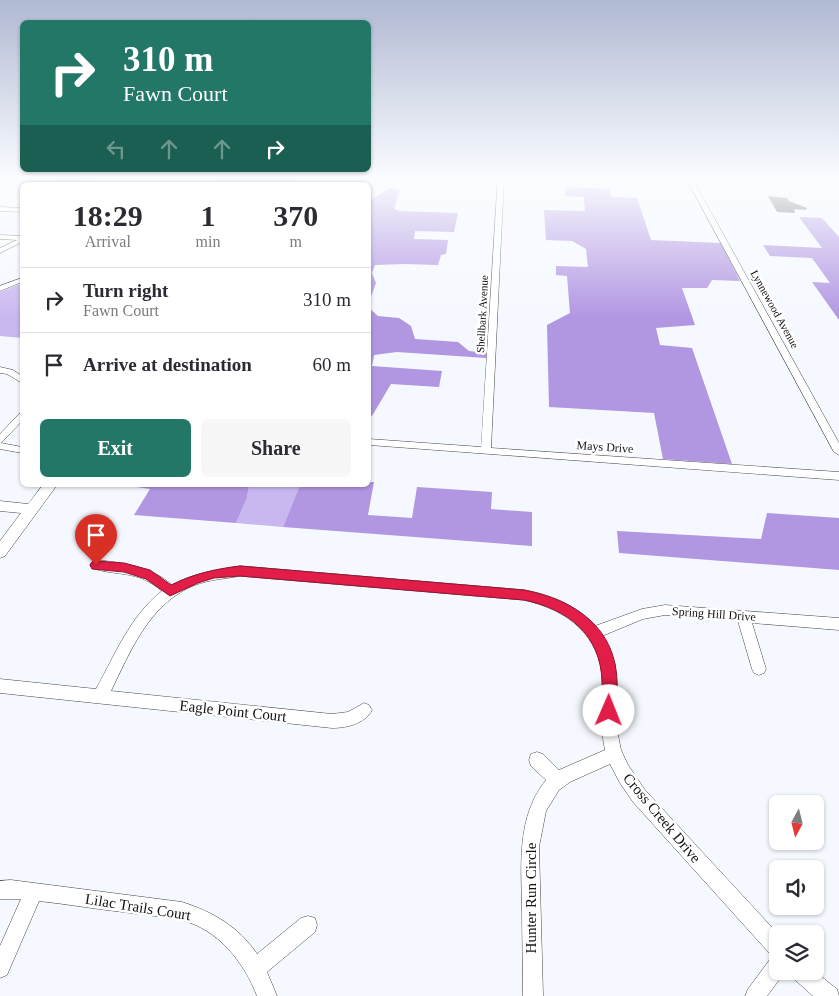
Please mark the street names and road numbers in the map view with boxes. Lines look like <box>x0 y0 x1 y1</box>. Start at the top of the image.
street label: Lynnewood Avenue <box>749 268 802 350</box>
street label: Shellbark Avenue <box>474 275 490 353</box>
street label: Mays Drive <box>576 438 634 456</box>
street label: Spring Hill Drive <box>672 604 756 624</box>
street label: Eagle Point Court <box>179 697 288 725</box>
street label: Cross Creek Drive <box>620 770 704 866</box>
street label: Hunter Run Circle <box>523 842 539 953</box>
street label: Lilac Trails Court <box>84 891 193 923</box>

